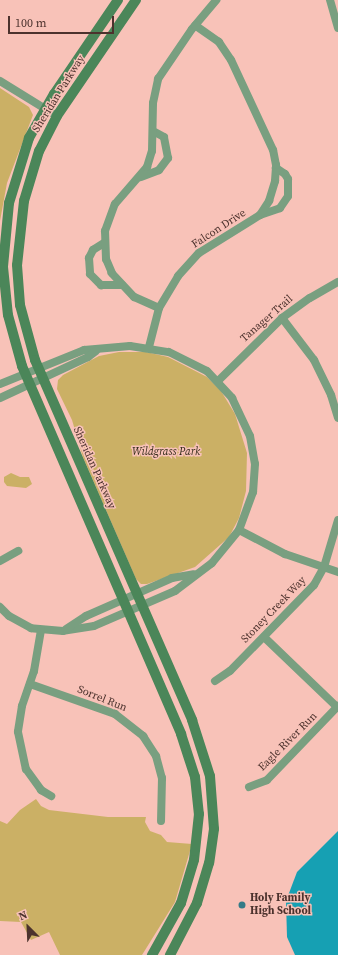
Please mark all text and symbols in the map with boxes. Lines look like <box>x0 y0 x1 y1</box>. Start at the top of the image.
scale bar <box>10 8 116 34</box>
text: 100 m <box>15 15 47 31</box>
street label: Sheridan Parkway <box>30 53 88 135</box>
street label: Falcon Drive <box>189 207 249 251</box>
street label: Tanager Trail <box>238 293 296 345</box>
street label: Sheridan Parkway <box>70 425 118 511</box>
park label: Wildgrass Park <box>132 445 200 459</box>
street label: Stoney Creek Way <box>239 574 309 646</box>
street label: Sorrel Run <box>75 683 129 715</box>
street label: Eagle River Run <box>256 710 320 774</box>
place label: Holy Family High School <box>250 892 311 918</box>
marker: Holy Family High School <box>237 900 247 910</box>
north arrow <box>8 907 48 947</box>
text: N <box>16 907 30 924</box>

